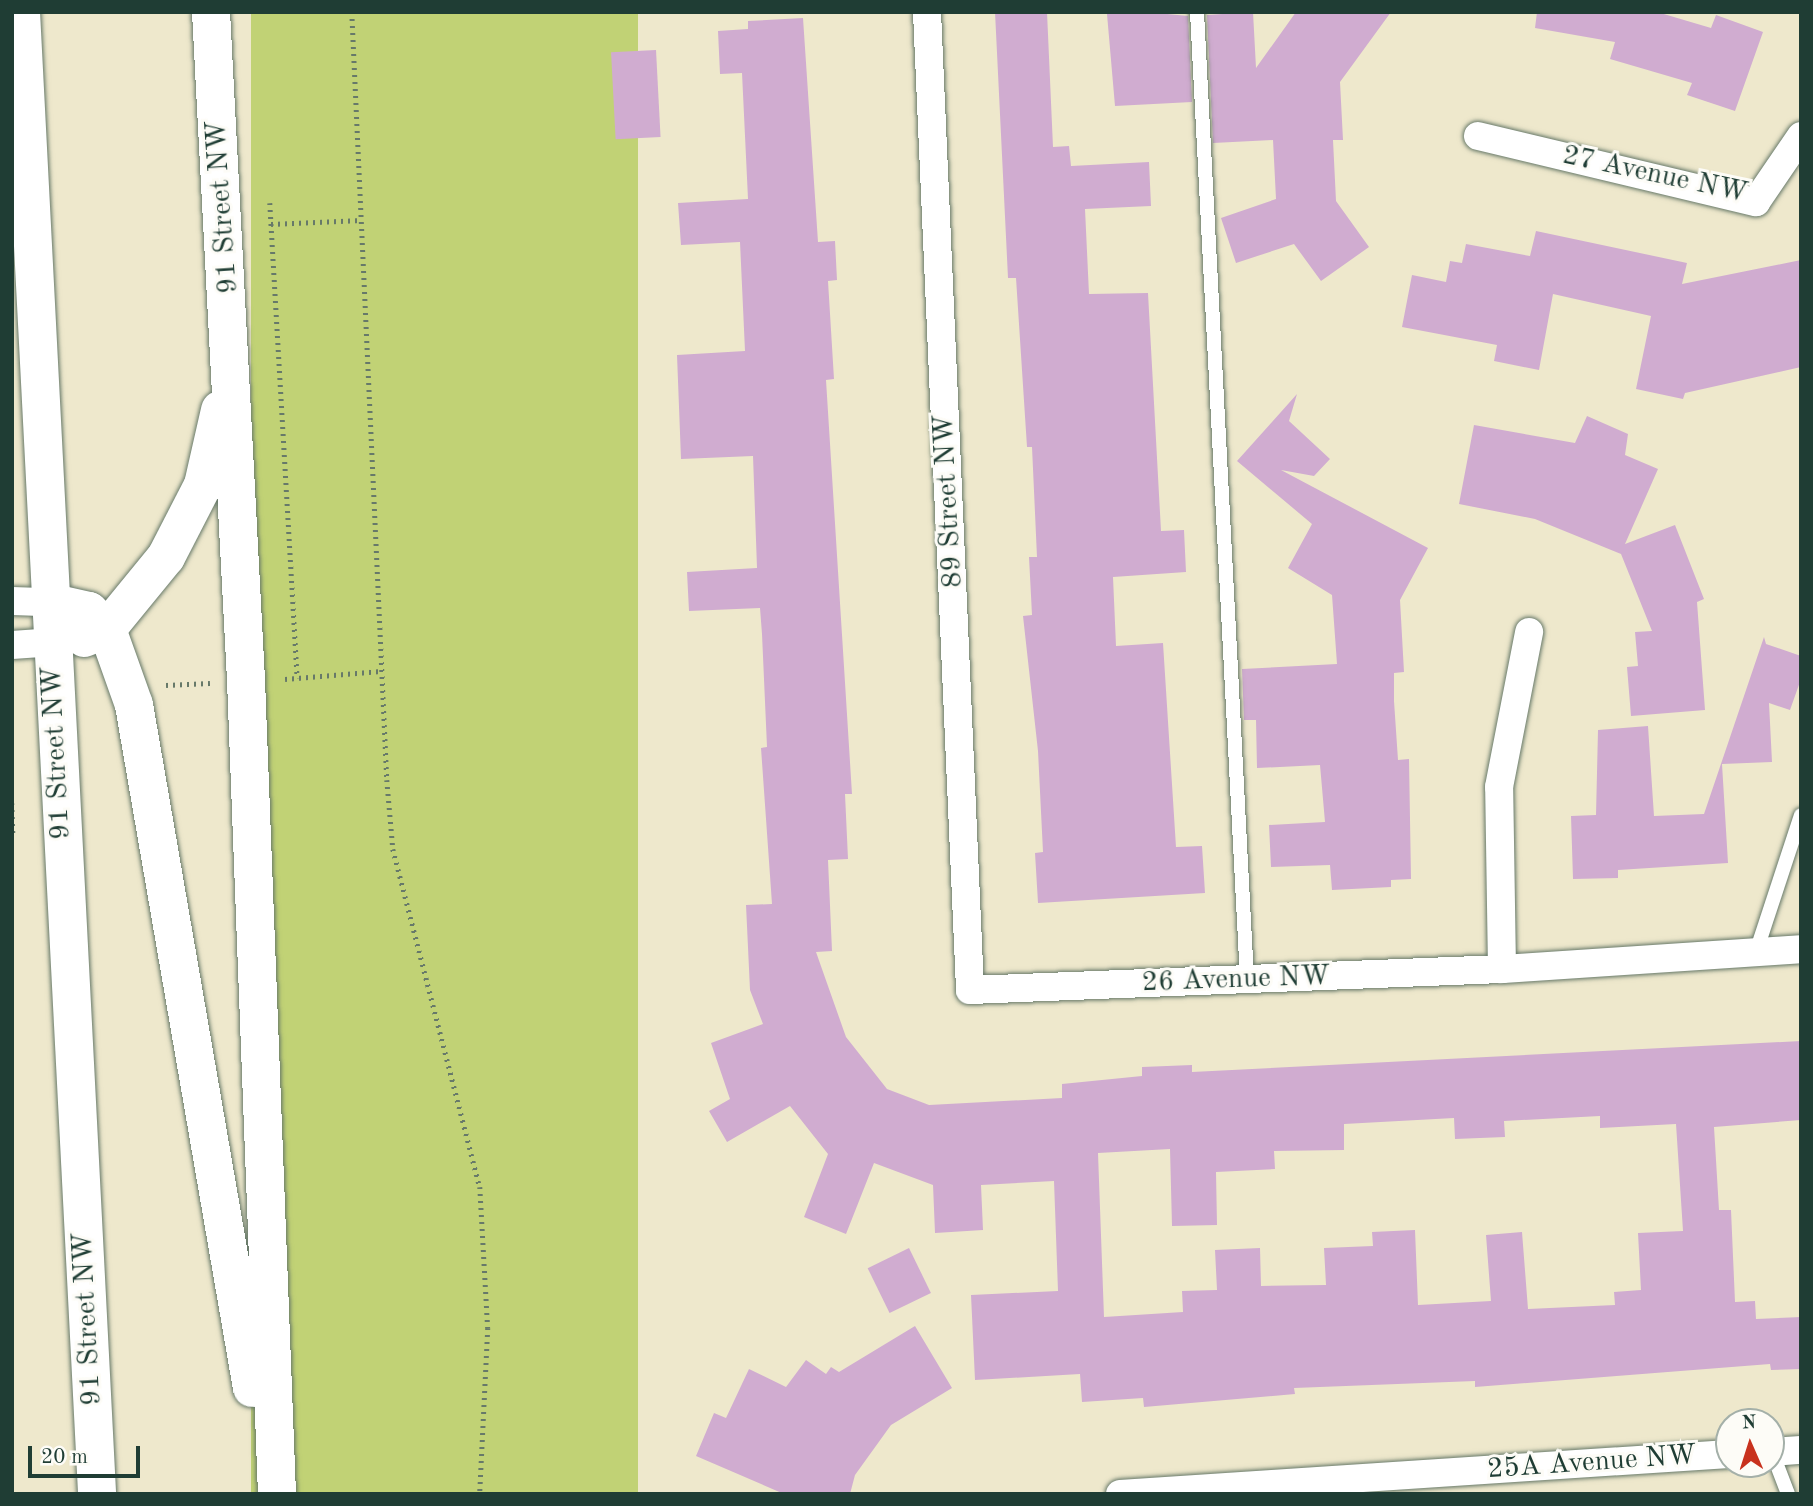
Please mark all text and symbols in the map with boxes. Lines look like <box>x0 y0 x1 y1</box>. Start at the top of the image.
street label: 91 Street NW <box>200 119 246 295</box>
street label: 27 Avenue NW <box>1559 139 1751 211</box>
street label: 89 Street NW <box>928 413 970 589</box>
street label: 91 Street NW <box>36 665 78 841</box>
street label: 26 Avenue NW <box>1141 960 1331 1000</box>
street label: 91 Street NW <box>67 1231 109 1407</box>
north arrow <box>1715 1408 1785 1478</box>
text: N <box>1741 1414 1757 1433</box>
scale bar <box>32 1432 144 1476</box>
street label: 25A Avenue NW <box>1486 1439 1698 1487</box>
text: 20 m <box>41 1447 88 1468</box>

